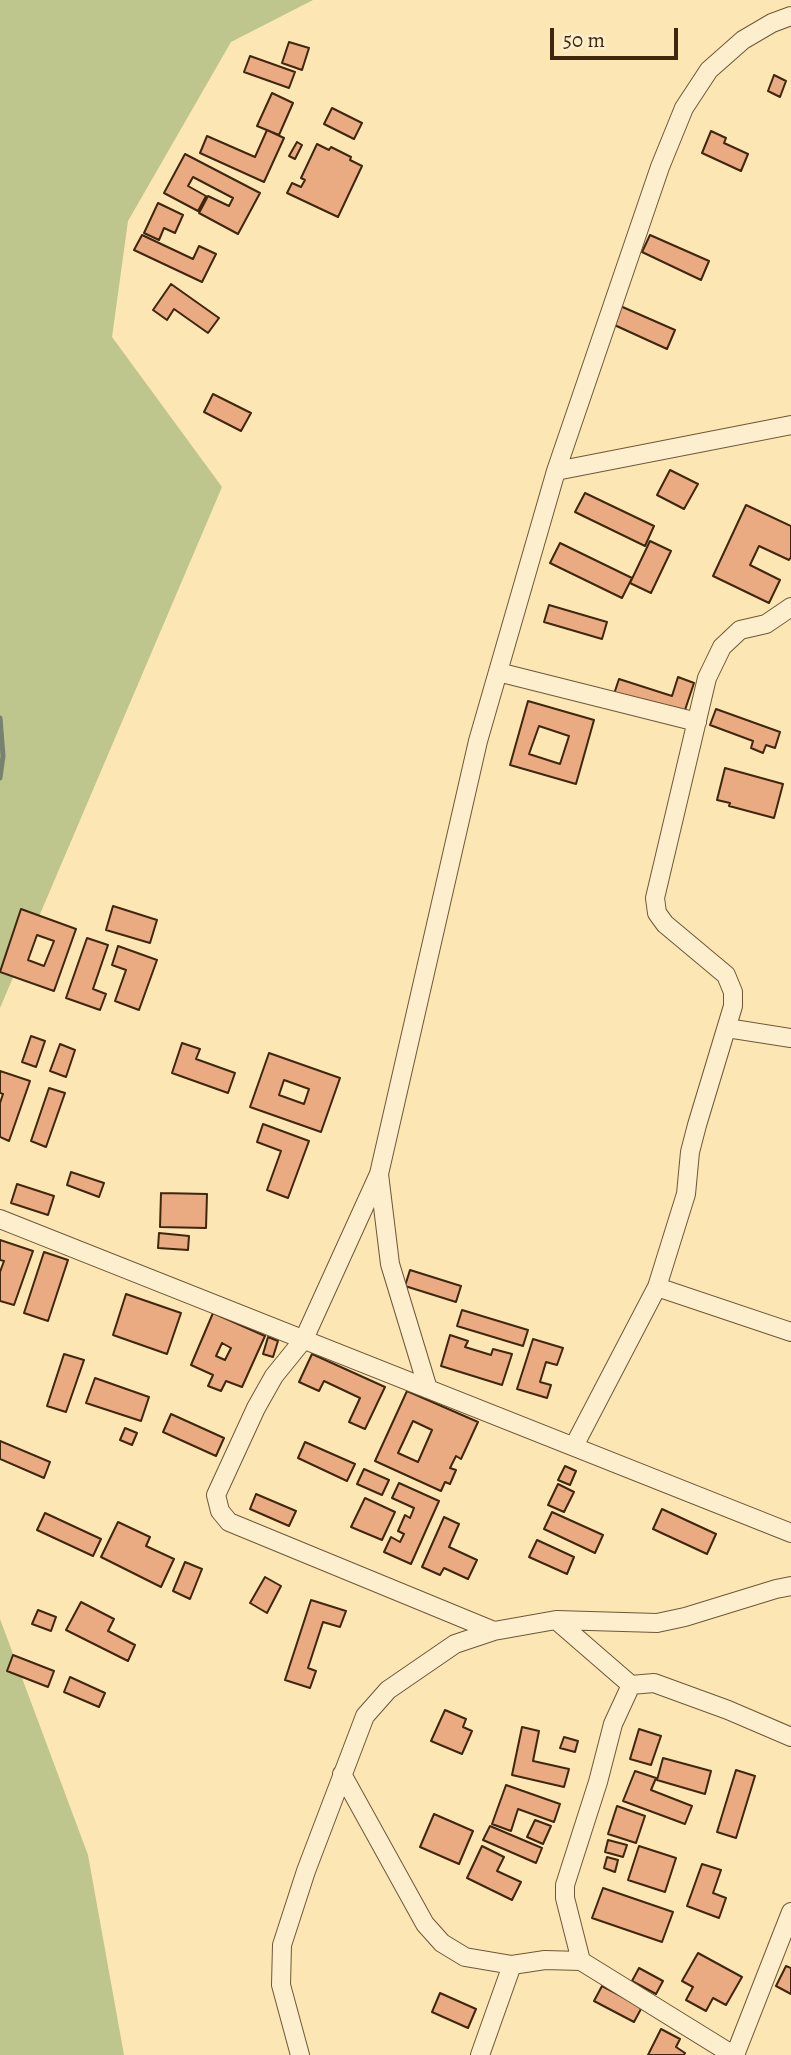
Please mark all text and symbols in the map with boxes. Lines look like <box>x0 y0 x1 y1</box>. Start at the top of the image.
scale bar <box>553 14 681 58</box>
text: 50 m <box>563 26 605 54</box>

